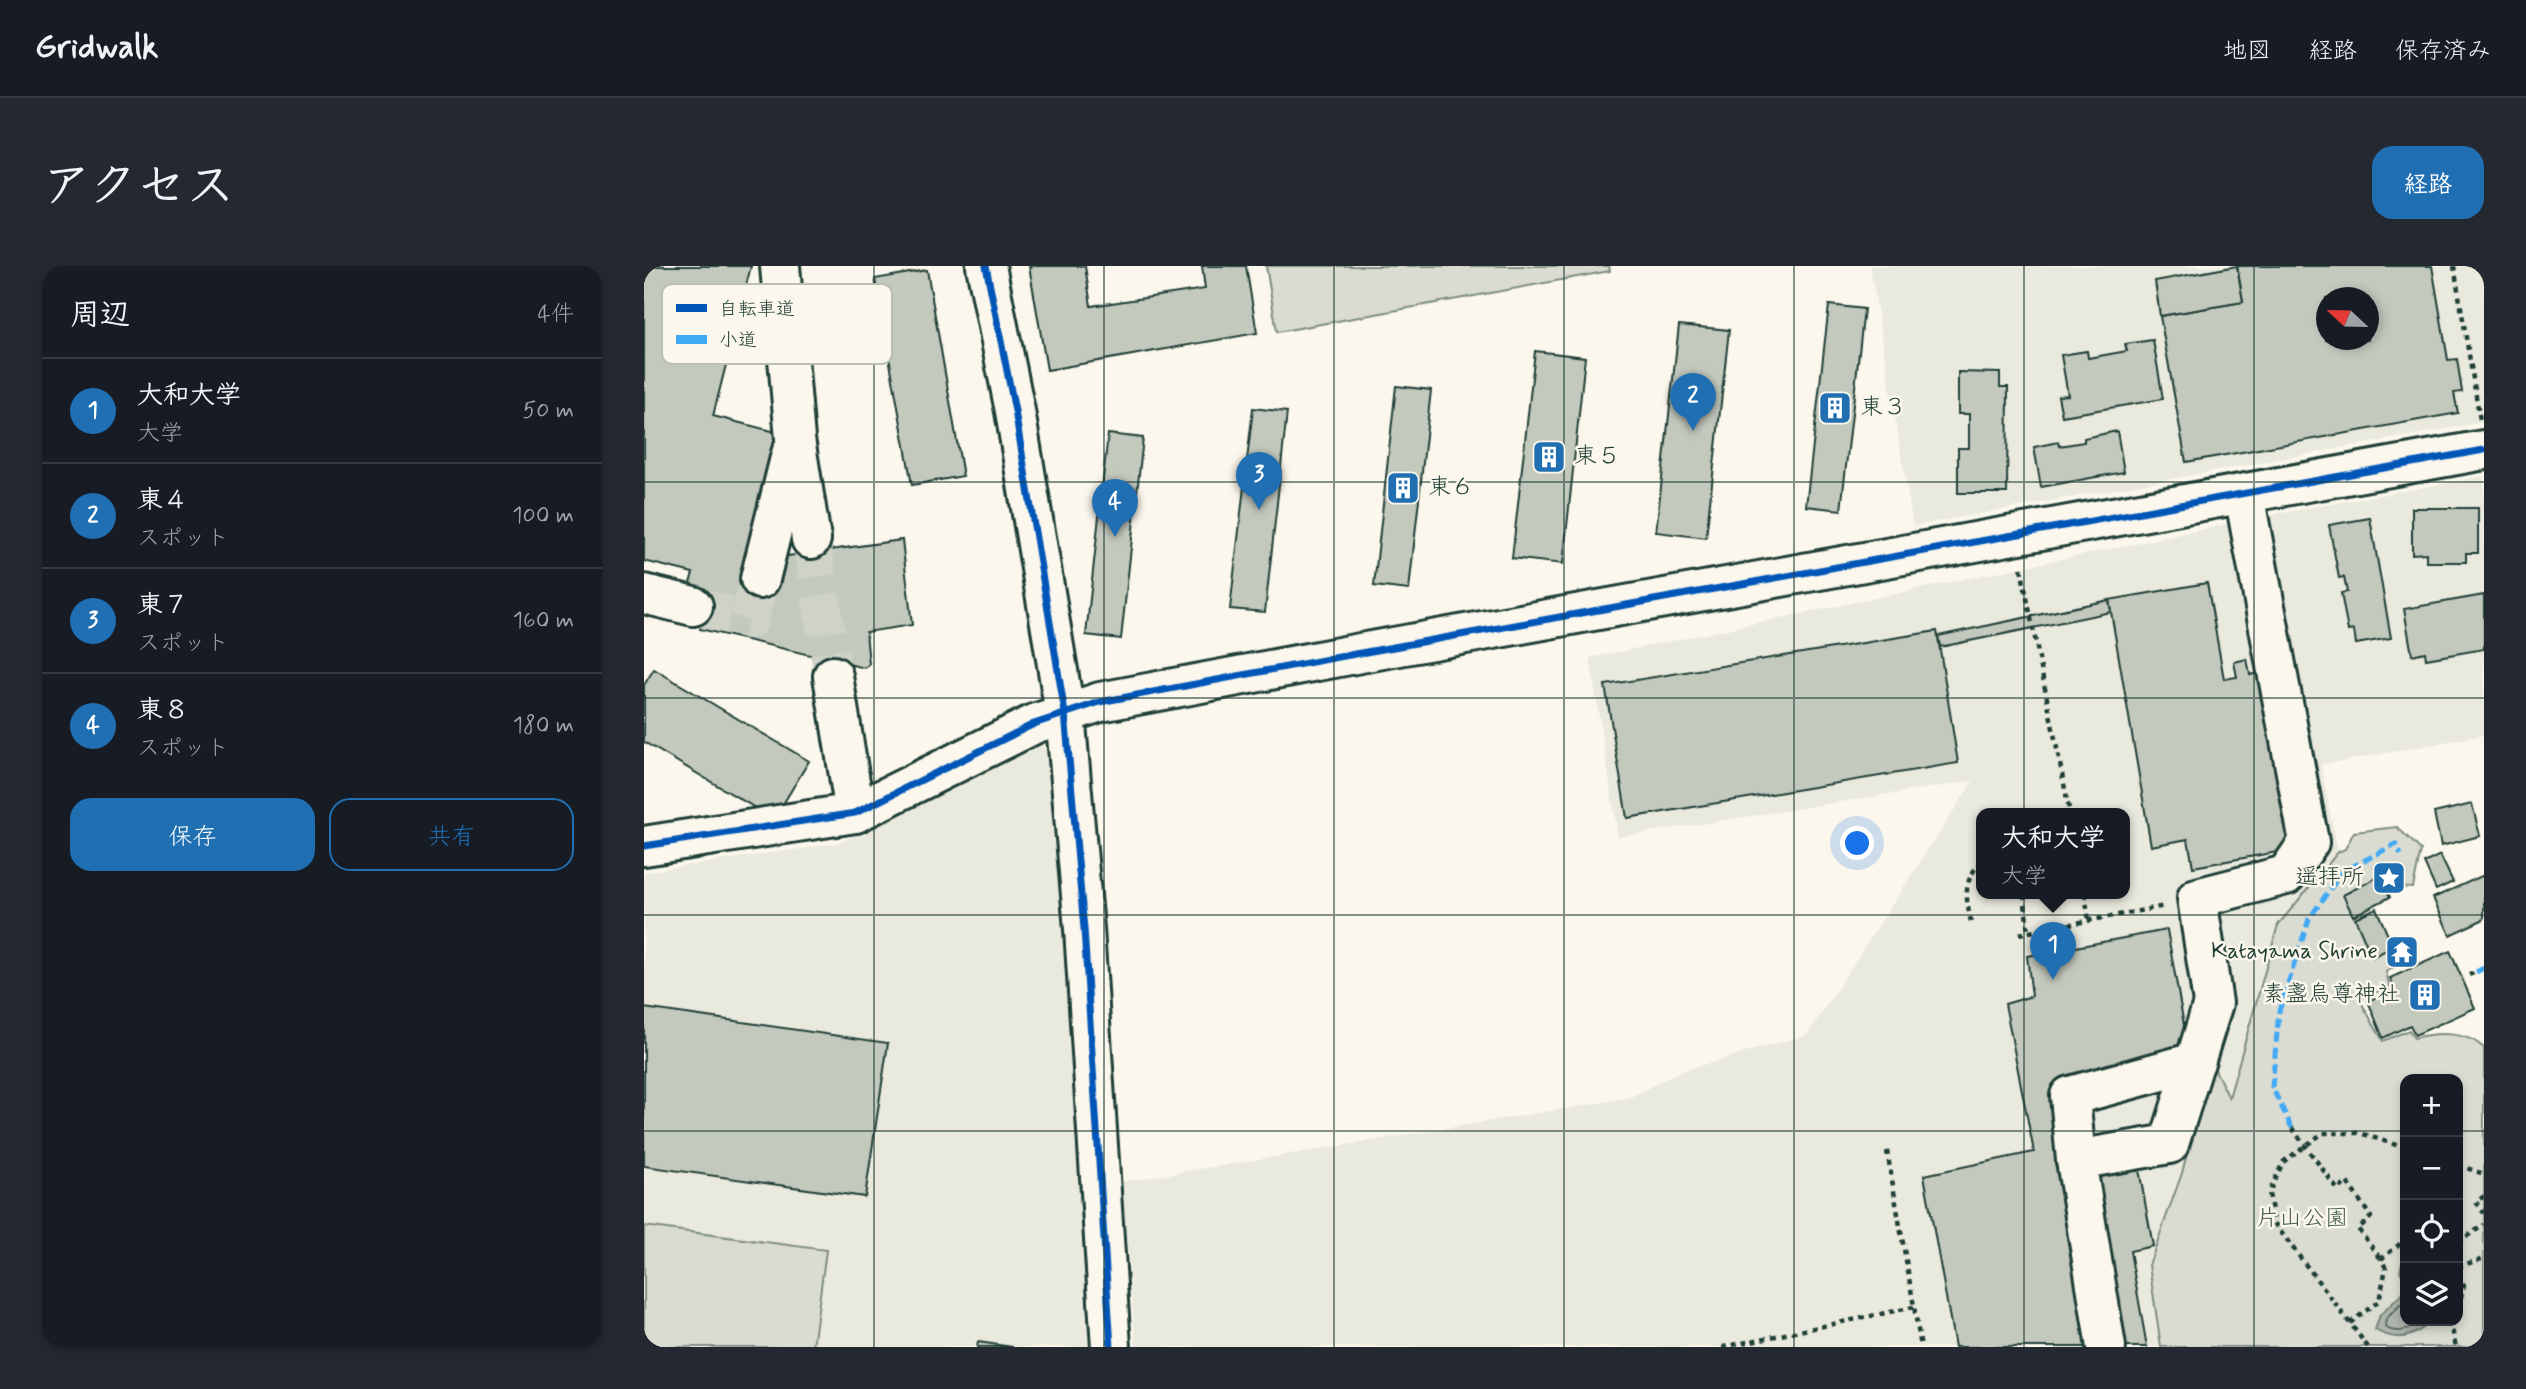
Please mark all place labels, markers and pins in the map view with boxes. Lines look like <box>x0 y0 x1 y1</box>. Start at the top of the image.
pin: 2 <box>1670 373 1716 431</box>
building icon: 東３ <box>1816 389 1854 427</box>
place label: 東３ <box>1860 393 1906 423</box>
building icon: 東５ <box>1530 438 1568 476</box>
place label: 東５ <box>1574 442 1620 472</box>
pin: 3 <box>1236 452 1282 510</box>
building icon: 東６ <box>1384 469 1422 507</box>
place label: 東６ <box>1428 473 1474 503</box>
pin: 4 <box>1092 479 1138 537</box>
place icon: 遥拝所 <box>2370 859 2408 897</box>
place label: 遥拝所 <box>2295 863 2364 893</box>
pin: 1 <box>2030 922 2076 980</box>
temple icon: Katayama Shrine <box>2383 933 2421 971</box>
place label: Katayama Shrine <box>2211 937 2378 967</box>
building icon: 素盞烏尊神社 <box>2406 976 2444 1014</box>
place label: 素盞烏尊神社 <box>2262 980 2400 1010</box>

